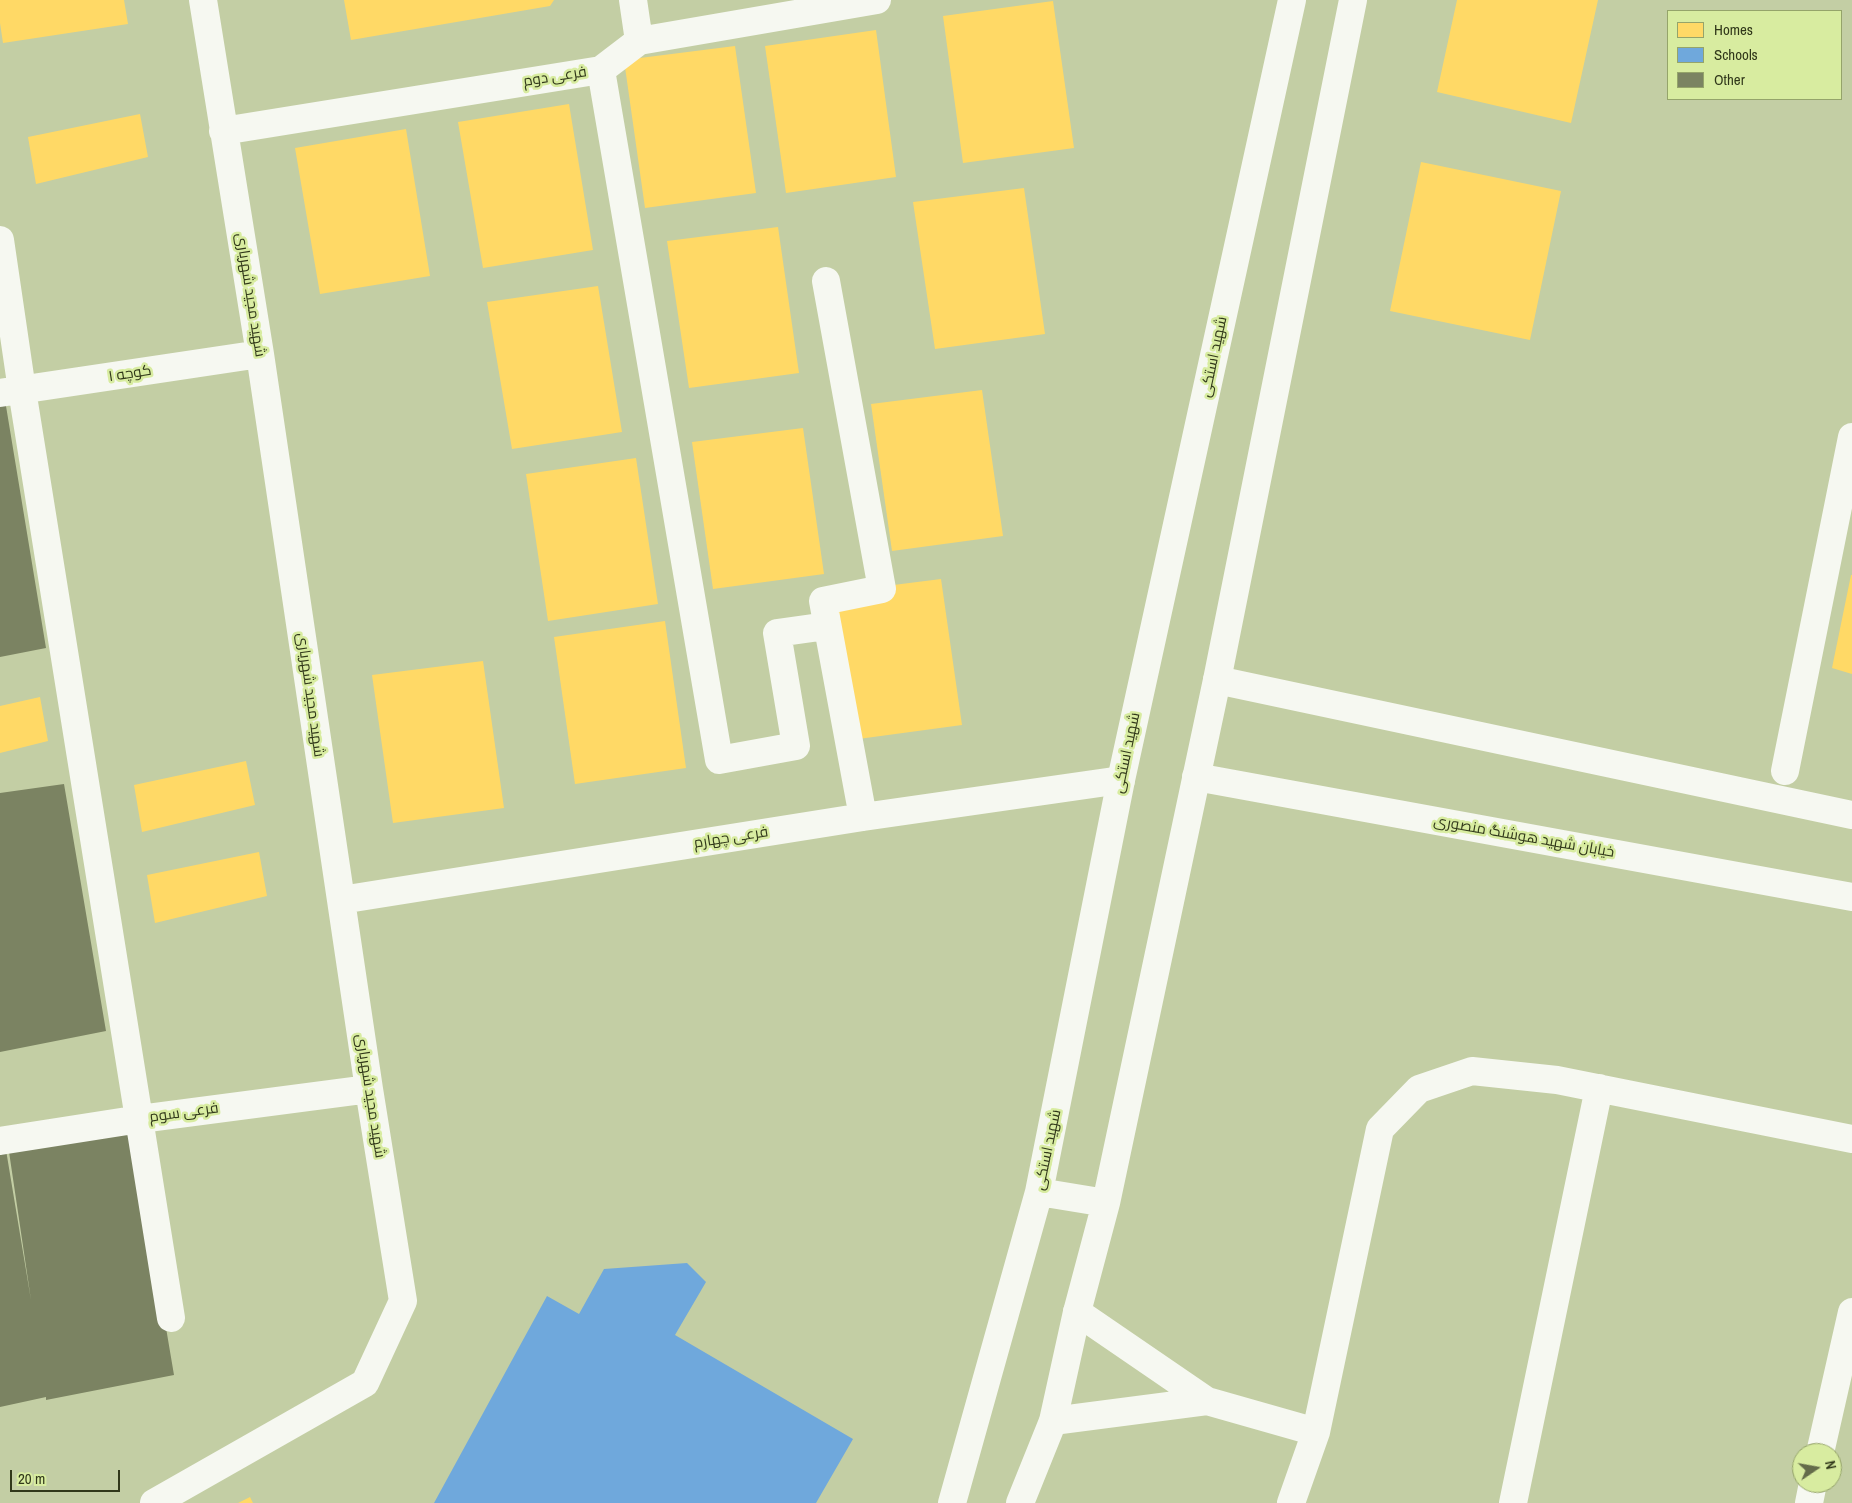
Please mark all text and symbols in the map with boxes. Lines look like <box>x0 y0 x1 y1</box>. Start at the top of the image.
legend <box>1667 10 1842 100</box>
text: Homes <box>1714 19 1753 40</box>
text: Schools <box>1714 44 1758 65</box>
street label: فرعی دوم <box>522 63 588 91</box>
text: Other <box>1714 69 1745 90</box>
street label: شهید مجید شهریاری <box>231 232 269 358</box>
street label: شهید استکی <box>1197 315 1231 399</box>
street label: کوچه ۱ <box>107 362 153 386</box>
street label: شهید مجید شهریاری <box>292 632 328 758</box>
street label: شهید استکی <box>1110 711 1144 795</box>
street label: خیابان شهید هوشنگ منصوری <box>1432 812 1616 862</box>
street label: فرعی چهارم <box>692 823 770 853</box>
street label: شهید مجید شهریاری <box>351 1033 389 1159</box>
street label: فرعی سوم <box>148 1099 220 1127</box>
street label: شهید استکی <box>1031 1108 1065 1192</box>
north arrow <box>1792 1443 1842 1493</box>
text: N <box>1821 1459 1840 1471</box>
scale bar <box>12 1460 122 1492</box>
text: 20 m <box>18 1468 45 1489</box>

